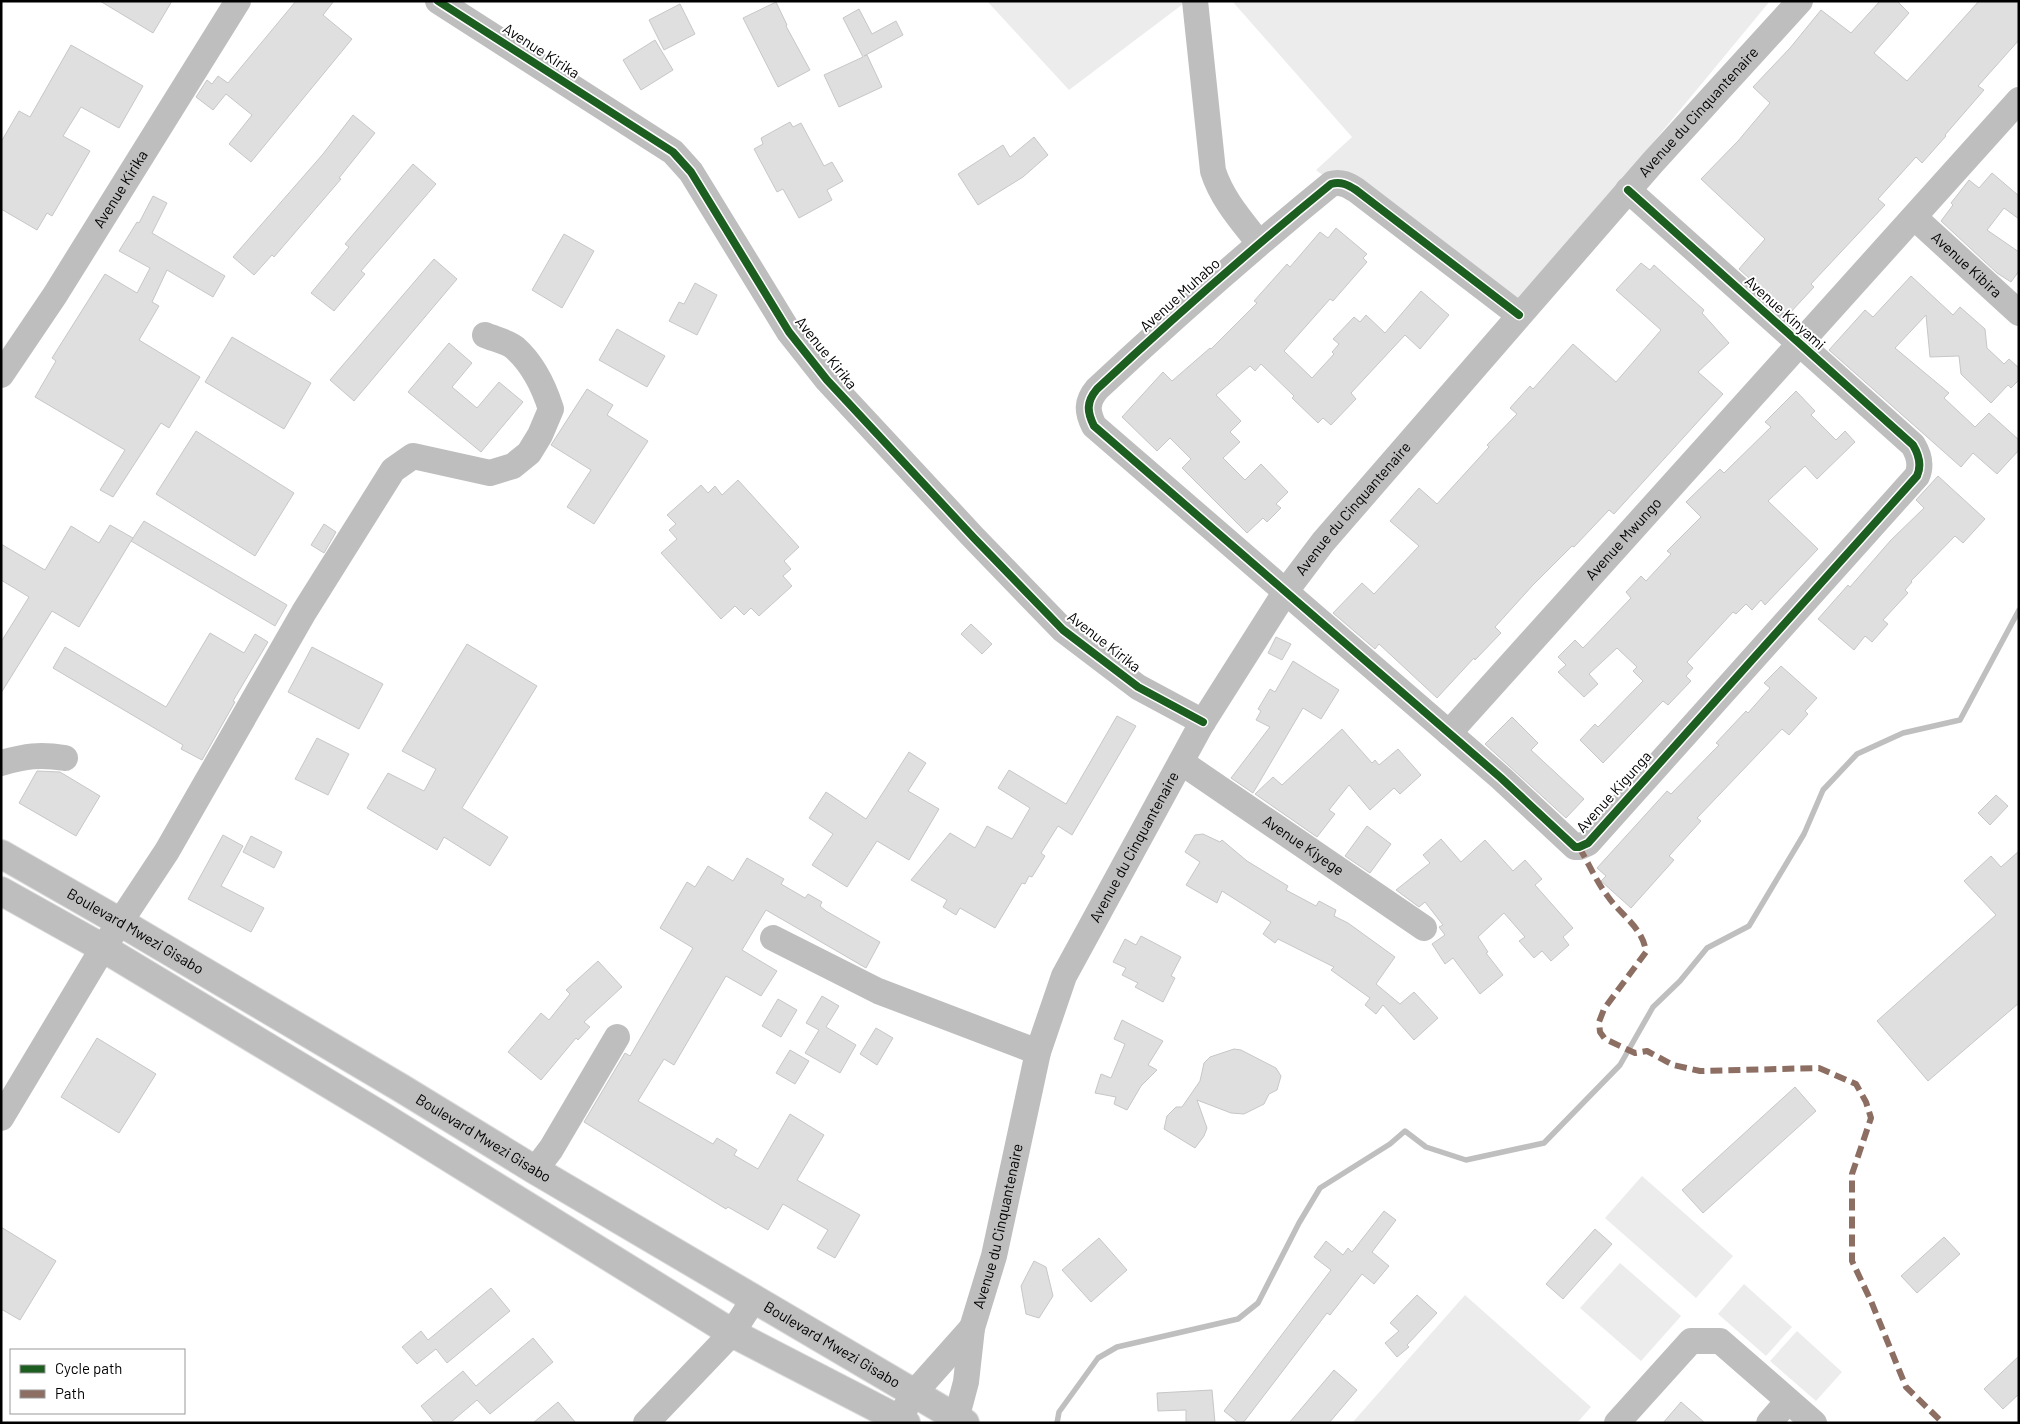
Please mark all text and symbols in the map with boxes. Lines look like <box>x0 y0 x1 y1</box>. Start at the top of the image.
street label: Avenue Kirika <box>500 19 583 82</box>
street label: Avenue du Cinquantenaire <box>1634 43 1762 180</box>
street label: Avenue Kirika <box>89 147 151 231</box>
street label: Avenue Kibira <box>1928 228 2006 301</box>
street label: Avenue Muhabo <box>1136 254 1223 335</box>
street label: Avenue Kinyami <box>1742 271 1830 353</box>
street label: Avenue Kirika <box>792 313 861 392</box>
street label: Avenue du Cinquantenaire <box>1291 438 1414 579</box>
street label: Avenue Mwungo <box>1581 493 1665 583</box>
street label: Avenue Kirika <box>1064 607 1145 675</box>
street label: Avenue Kigunga <box>1572 747 1655 836</box>
street label: Avenue du Cinquantenaire <box>1085 768 1182 925</box>
street label: Avenue Kiyege <box>1260 811 1348 879</box>
street label: Boulevard Mwezi Gisabo <box>64 884 207 977</box>
street label: Boulevard Mwezi Gisabo <box>413 1089 555 1186</box>
street label: Avenue du Cinquantenaire <box>968 1142 1026 1311</box>
street label: Boulevard Mwezi Gisabo <box>761 1297 904 1391</box>
legend <box>10 1349 185 1414</box>
text: Cycle path <box>55 1359 122 1377</box>
text: Path <box>55 1384 85 1402</box>

